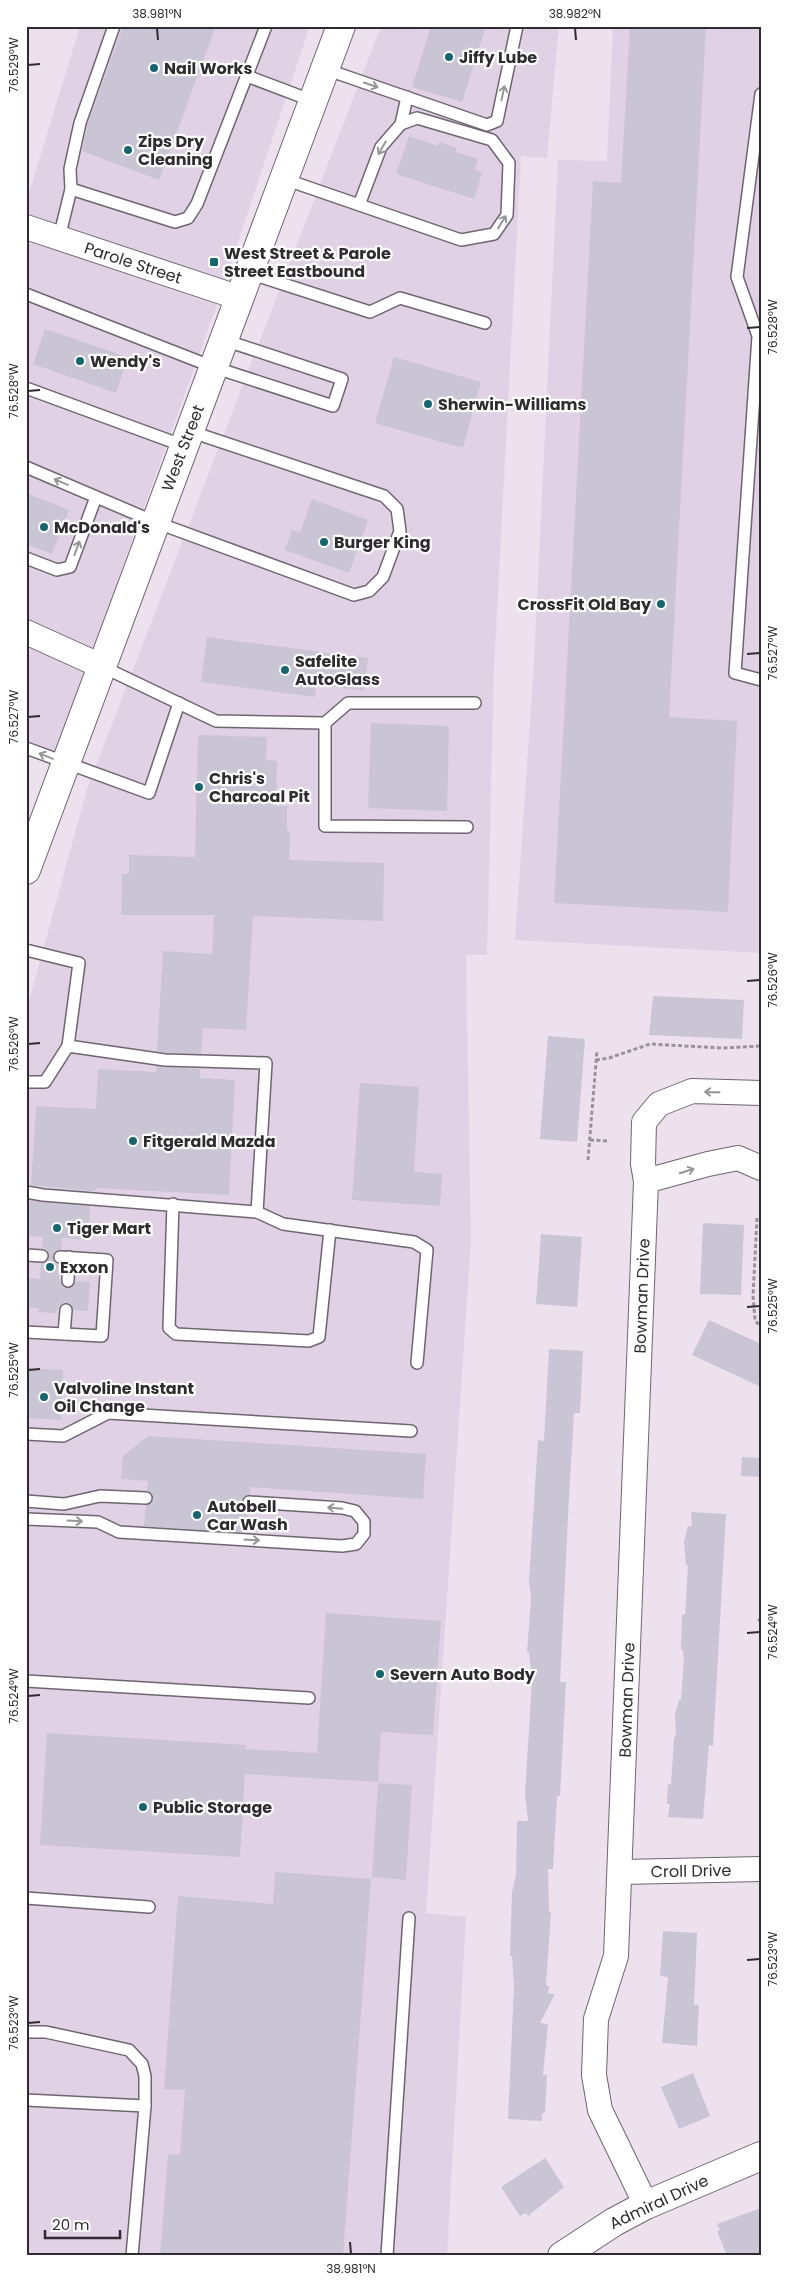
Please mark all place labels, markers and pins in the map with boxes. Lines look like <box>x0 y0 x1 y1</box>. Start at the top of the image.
place label: Jiffy Lube <box>459 46 537 69</box>
marker: Jiffy Lube <box>443 51 455 63</box>
place label: Nail Works <box>164 57 252 80</box>
marker: Nail Works <box>148 62 160 74</box>
place label: Zips Dry Cleaning <box>138 130 213 171</box>
marker: Zips Dry Cleaning <box>122 144 134 156</box>
place label: West Street & Parole Street Eastbound <box>224 242 391 283</box>
marker: West Street & Parole Street Eastbound <box>208 256 220 268</box>
place label: Wendy's <box>90 350 161 373</box>
marker: Wendy's <box>74 355 86 367</box>
place label: Sherwin-Williams <box>438 393 586 416</box>
marker: Sherwin-Williams <box>422 398 434 410</box>
place label: McDonald's <box>54 516 150 539</box>
marker: McDonald's <box>38 521 50 533</box>
place label: Burger King <box>334 531 431 554</box>
marker: Burger King <box>318 536 330 548</box>
place label: CrossFit Old Bay <box>517 593 652 616</box>
marker: CrossFit Old Bay <box>655 598 667 610</box>
place label: Safelite AutoGlass <box>295 650 380 691</box>
marker: Safelite AutoGlass <box>279 664 291 676</box>
place label: Chris's Charcoal Pit <box>209 767 310 808</box>
marker: Chris's Charcoal Pit <box>193 781 205 793</box>
place label: Fitgerald Mazda <box>143 1130 276 1153</box>
marker: Fitgerald Mazda <box>127 1135 139 1147</box>
place label: Tiger Mart <box>67 1217 151 1240</box>
marker: Tiger Mart <box>51 1222 63 1234</box>
place label: Exxon <box>60 1256 108 1279</box>
marker: Exxon <box>44 1261 56 1273</box>
place label: Valvoline Instant Oil Change <box>54 1377 194 1418</box>
marker: Valvoline Instant Oil Change <box>38 1391 50 1403</box>
place label: Autobell Car Wash <box>207 1495 288 1536</box>
marker: Autobell Car Wash <box>191 1509 203 1521</box>
place label: Severn Auto Body <box>390 1663 536 1686</box>
marker: Severn Auto Body <box>374 1668 386 1680</box>
place label: Public Storage <box>153 1796 272 1819</box>
marker: Public Storage <box>137 1801 149 1813</box>

